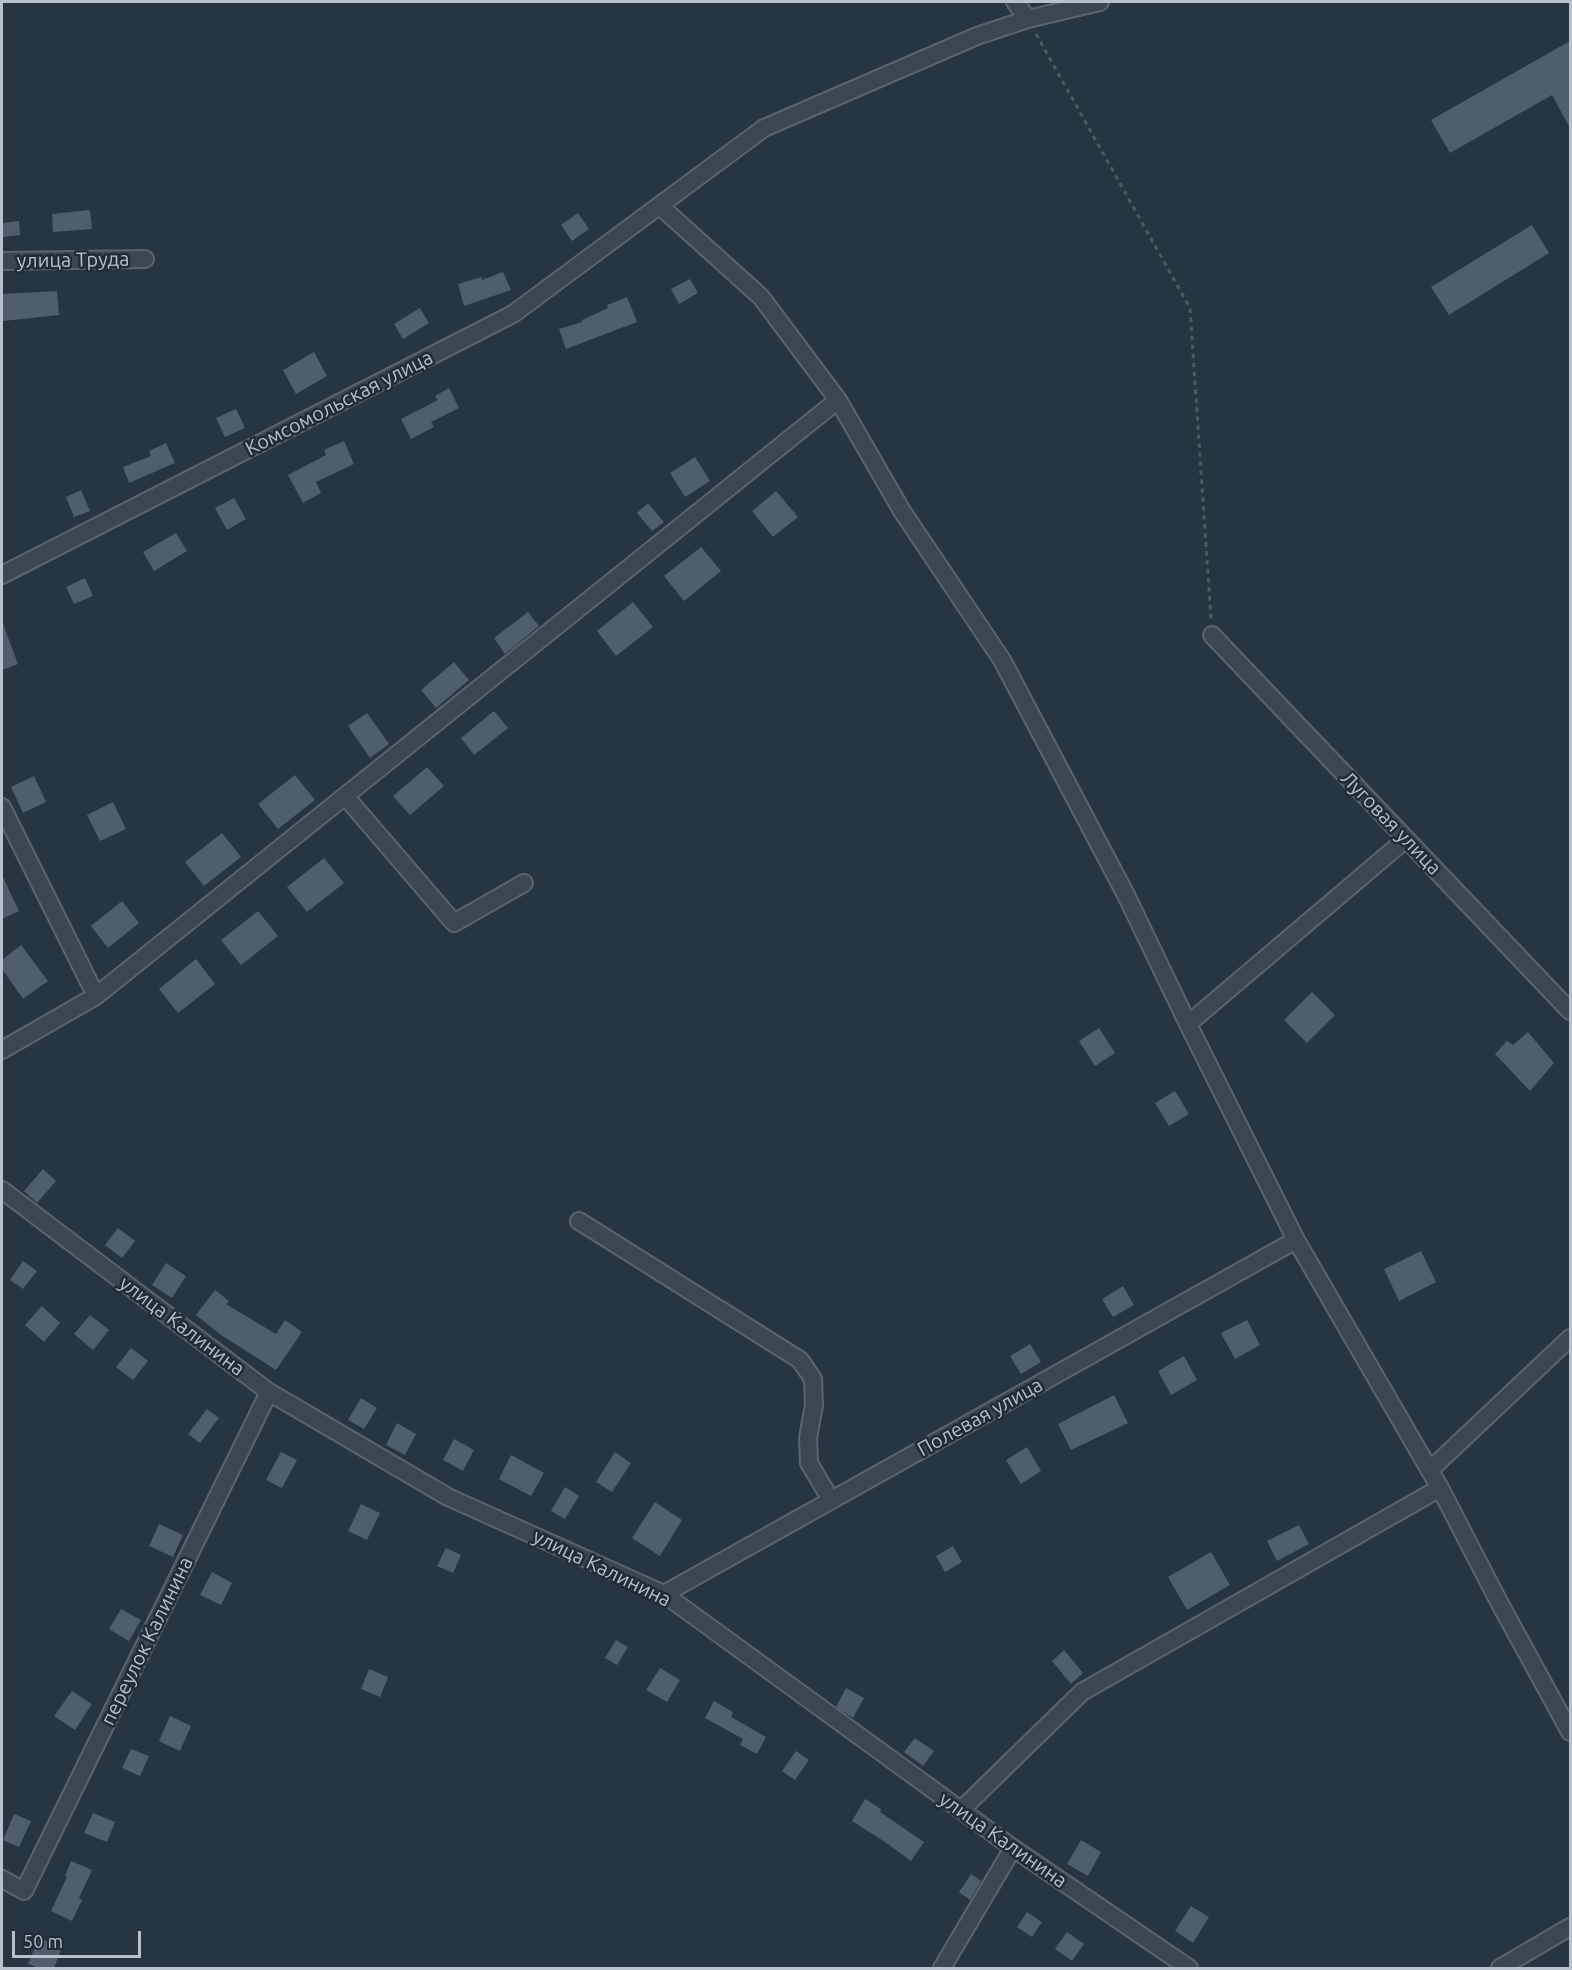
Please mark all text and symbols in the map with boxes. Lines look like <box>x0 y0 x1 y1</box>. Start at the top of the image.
street label: улица Труда <box>16 247 130 273</box>
street label: Комсомольская улица <box>241 345 437 461</box>
street label: Луговая улица <box>1336 766 1446 880</box>
street label: улица Калинина <box>115 1271 249 1381</box>
street label: Полевая улица <box>913 1373 1047 1461</box>
street label: улица Калинина <box>529 1524 675 1612</box>
street label: переулок Калинина <box>96 1553 198 1729</box>
street label: улица Калинина <box>934 1787 1072 1893</box>
scale bar <box>15 1919 144 1957</box>
text: 50 m <box>23 1931 63 1951</box>

